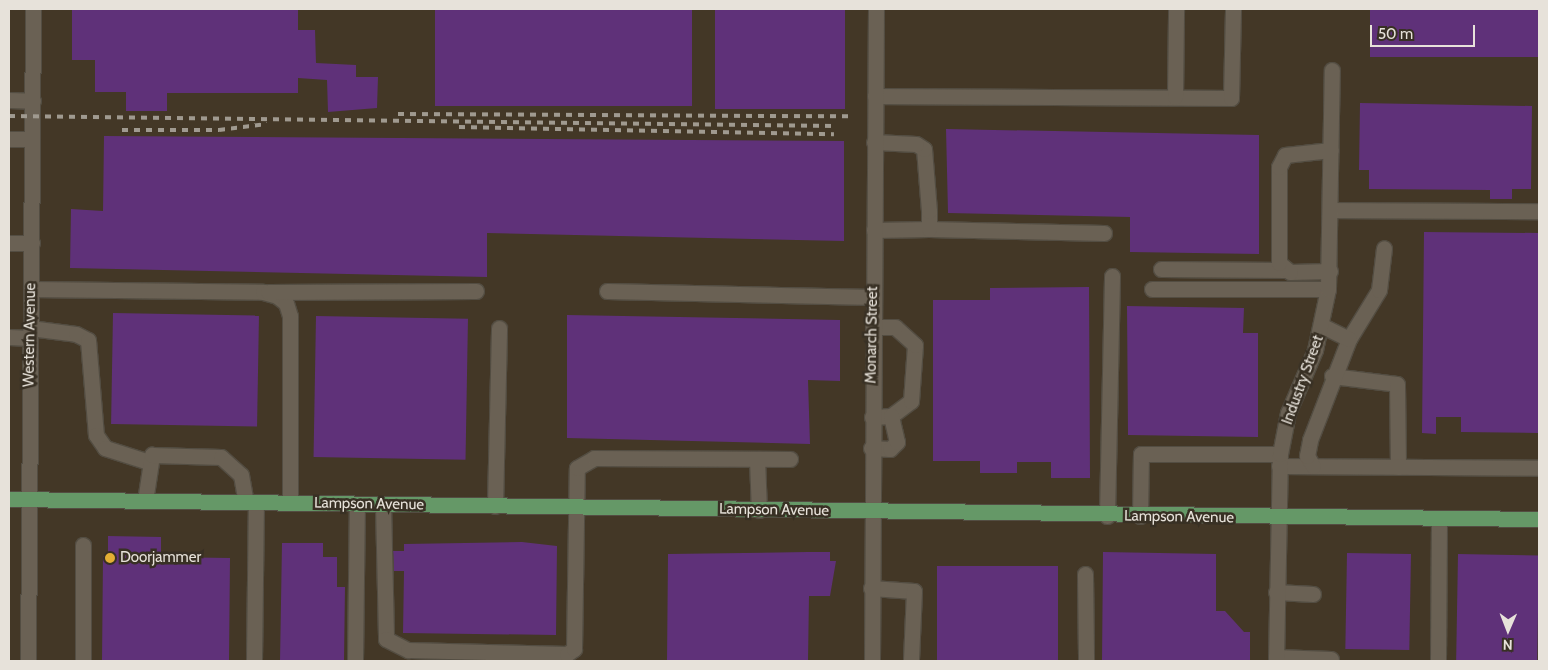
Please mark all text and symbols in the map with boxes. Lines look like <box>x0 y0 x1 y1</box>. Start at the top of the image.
scale bar <box>1373 15 1478 47</box>
text: 50 m <box>1378 25 1413 43</box>
street label: Western Avenue <box>20 283 40 387</box>
street label: Monarch Street <box>862 286 882 384</box>
street label: Industry Street <box>1279 333 1327 427</box>
street label: Lampson Avenue <box>314 494 424 514</box>
street label: Lampson Avenue <box>719 500 829 520</box>
street label: Lampson Avenue <box>1124 507 1234 527</box>
place label: Doorjammer <box>120 549 201 567</box>
marker: Doorjammer <box>104 552 116 564</box>
north arrow <box>1483 605 1533 655</box>
text: N <box>1503 636 1513 654</box>

